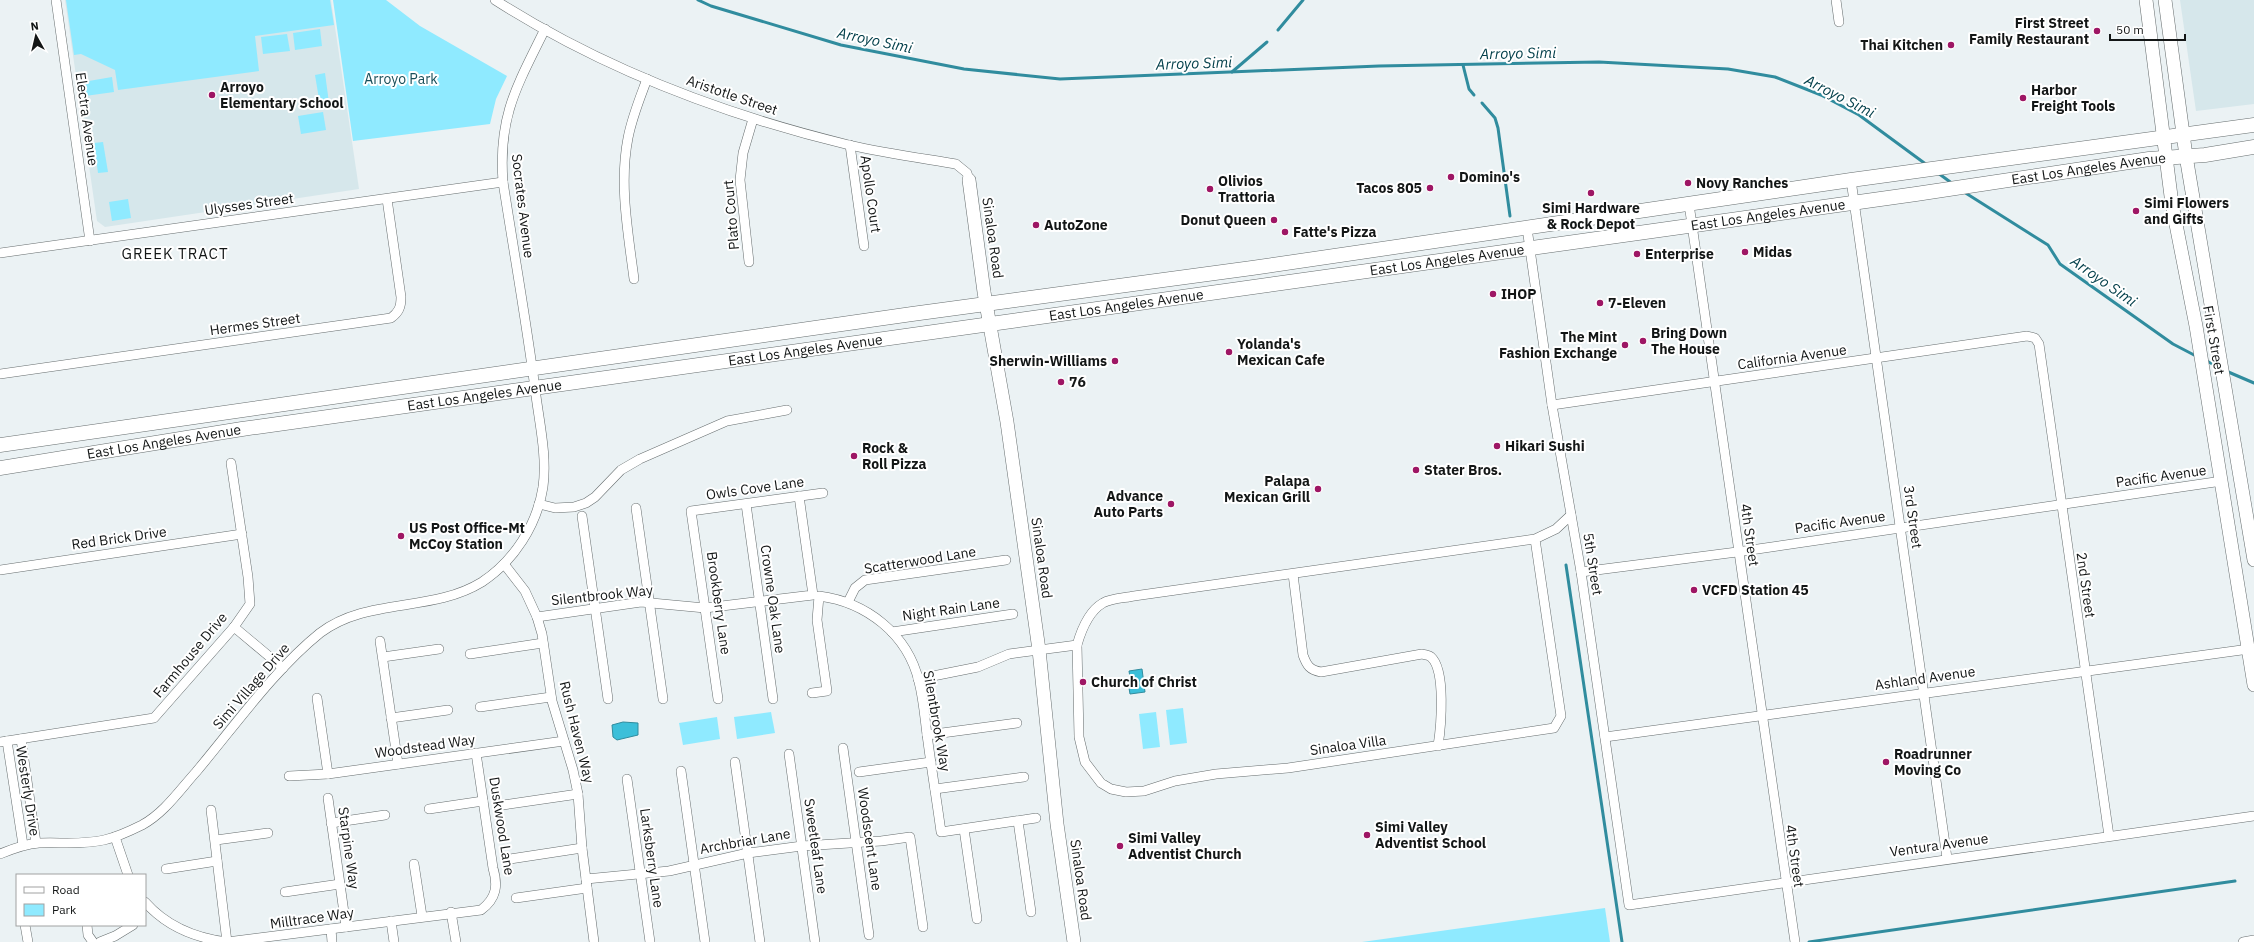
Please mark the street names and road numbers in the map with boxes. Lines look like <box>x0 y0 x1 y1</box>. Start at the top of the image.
street label: Electra Avenue <box>72 71 103 167</box>
street label: Aristotle Street <box>684 71 780 119</box>
street label: East Los Angeles Avenue <box>2010 149 2167 189</box>
street label: Socrates Avenue <box>508 153 538 260</box>
street label: Apollo Court <box>857 154 885 234</box>
street label: Plato Court <box>719 179 743 251</box>
street label: Ulysses Street <box>203 189 295 219</box>
street label: East Los Angeles Avenue <box>1690 195 1847 235</box>
street label: Sinaloa Road <box>978 196 1008 280</box>
street label: East Los Angeles Avenue <box>1369 240 1526 280</box>
street label: East Los Angeles Avenue <box>1048 285 1205 325</box>
street label: First Street <box>2199 304 2229 376</box>
street label: Hermes Street <box>209 309 301 339</box>
street label: East Los Angeles Avenue <box>727 330 884 370</box>
street label: California Avenue <box>1736 340 1848 374</box>
street label: East Los Angeles Avenue <box>406 375 563 415</box>
street label: East Los Angeles Avenue <box>86 420 243 463</box>
street label: Pacific Avenue <box>2114 461 2208 491</box>
street label: Owls Cove Lane <box>705 472 806 504</box>
street label: 3rd Street <box>1900 484 1926 550</box>
street label: 4th Street <box>1737 503 1763 568</box>
street label: Pacific Avenue <box>1793 507 1887 537</box>
street label: Sinaloa Road <box>1027 516 1057 600</box>
street label: Red Brick Drive <box>70 522 168 554</box>
street label: 5th Street <box>1579 531 1607 597</box>
street label: Scatterwood Lane <box>863 542 978 578</box>
street label: Crowne Oak Lane <box>756 544 790 655</box>
street label: Brookberry Lane <box>703 550 735 656</box>
street label: 2nd Street <box>2072 551 2100 619</box>
street label: Silentbrook Way <box>550 581 654 609</box>
street label: Night Rain Lane <box>901 593 1001 625</box>
street label: Farmhouse Drive <box>149 608 231 701</box>
street label: Simi Village Drive <box>209 639 294 733</box>
street label: Ashland Avenue <box>1874 662 1977 694</box>
street label: Silentbrook Way <box>919 669 955 773</box>
street label: Rush Haven Way <box>556 679 598 785</box>
street label: Woodstead Way <box>374 730 476 762</box>
street label: Sinaloa Villa <box>1309 731 1388 759</box>
street label: Westerly Drive <box>12 745 44 838</box>
street label: Duskwood Lane <box>485 775 519 877</box>
street label: Woodscent Lane <box>854 786 886 892</box>
street label: Sweetleaf Lane <box>800 797 832 895</box>
street label: Starpine Way <box>334 806 364 890</box>
street label: Larksberry Lane <box>636 807 668 909</box>
street label: Archbriar Lane <box>698 824 792 858</box>
street label: 4th Street <box>1782 824 1808 889</box>
street label: Ventura Avenue <box>1889 829 1990 861</box>
street label: Sinaloa Road <box>1066 838 1096 922</box>
street label: Milltrace Way <box>269 903 355 933</box>

